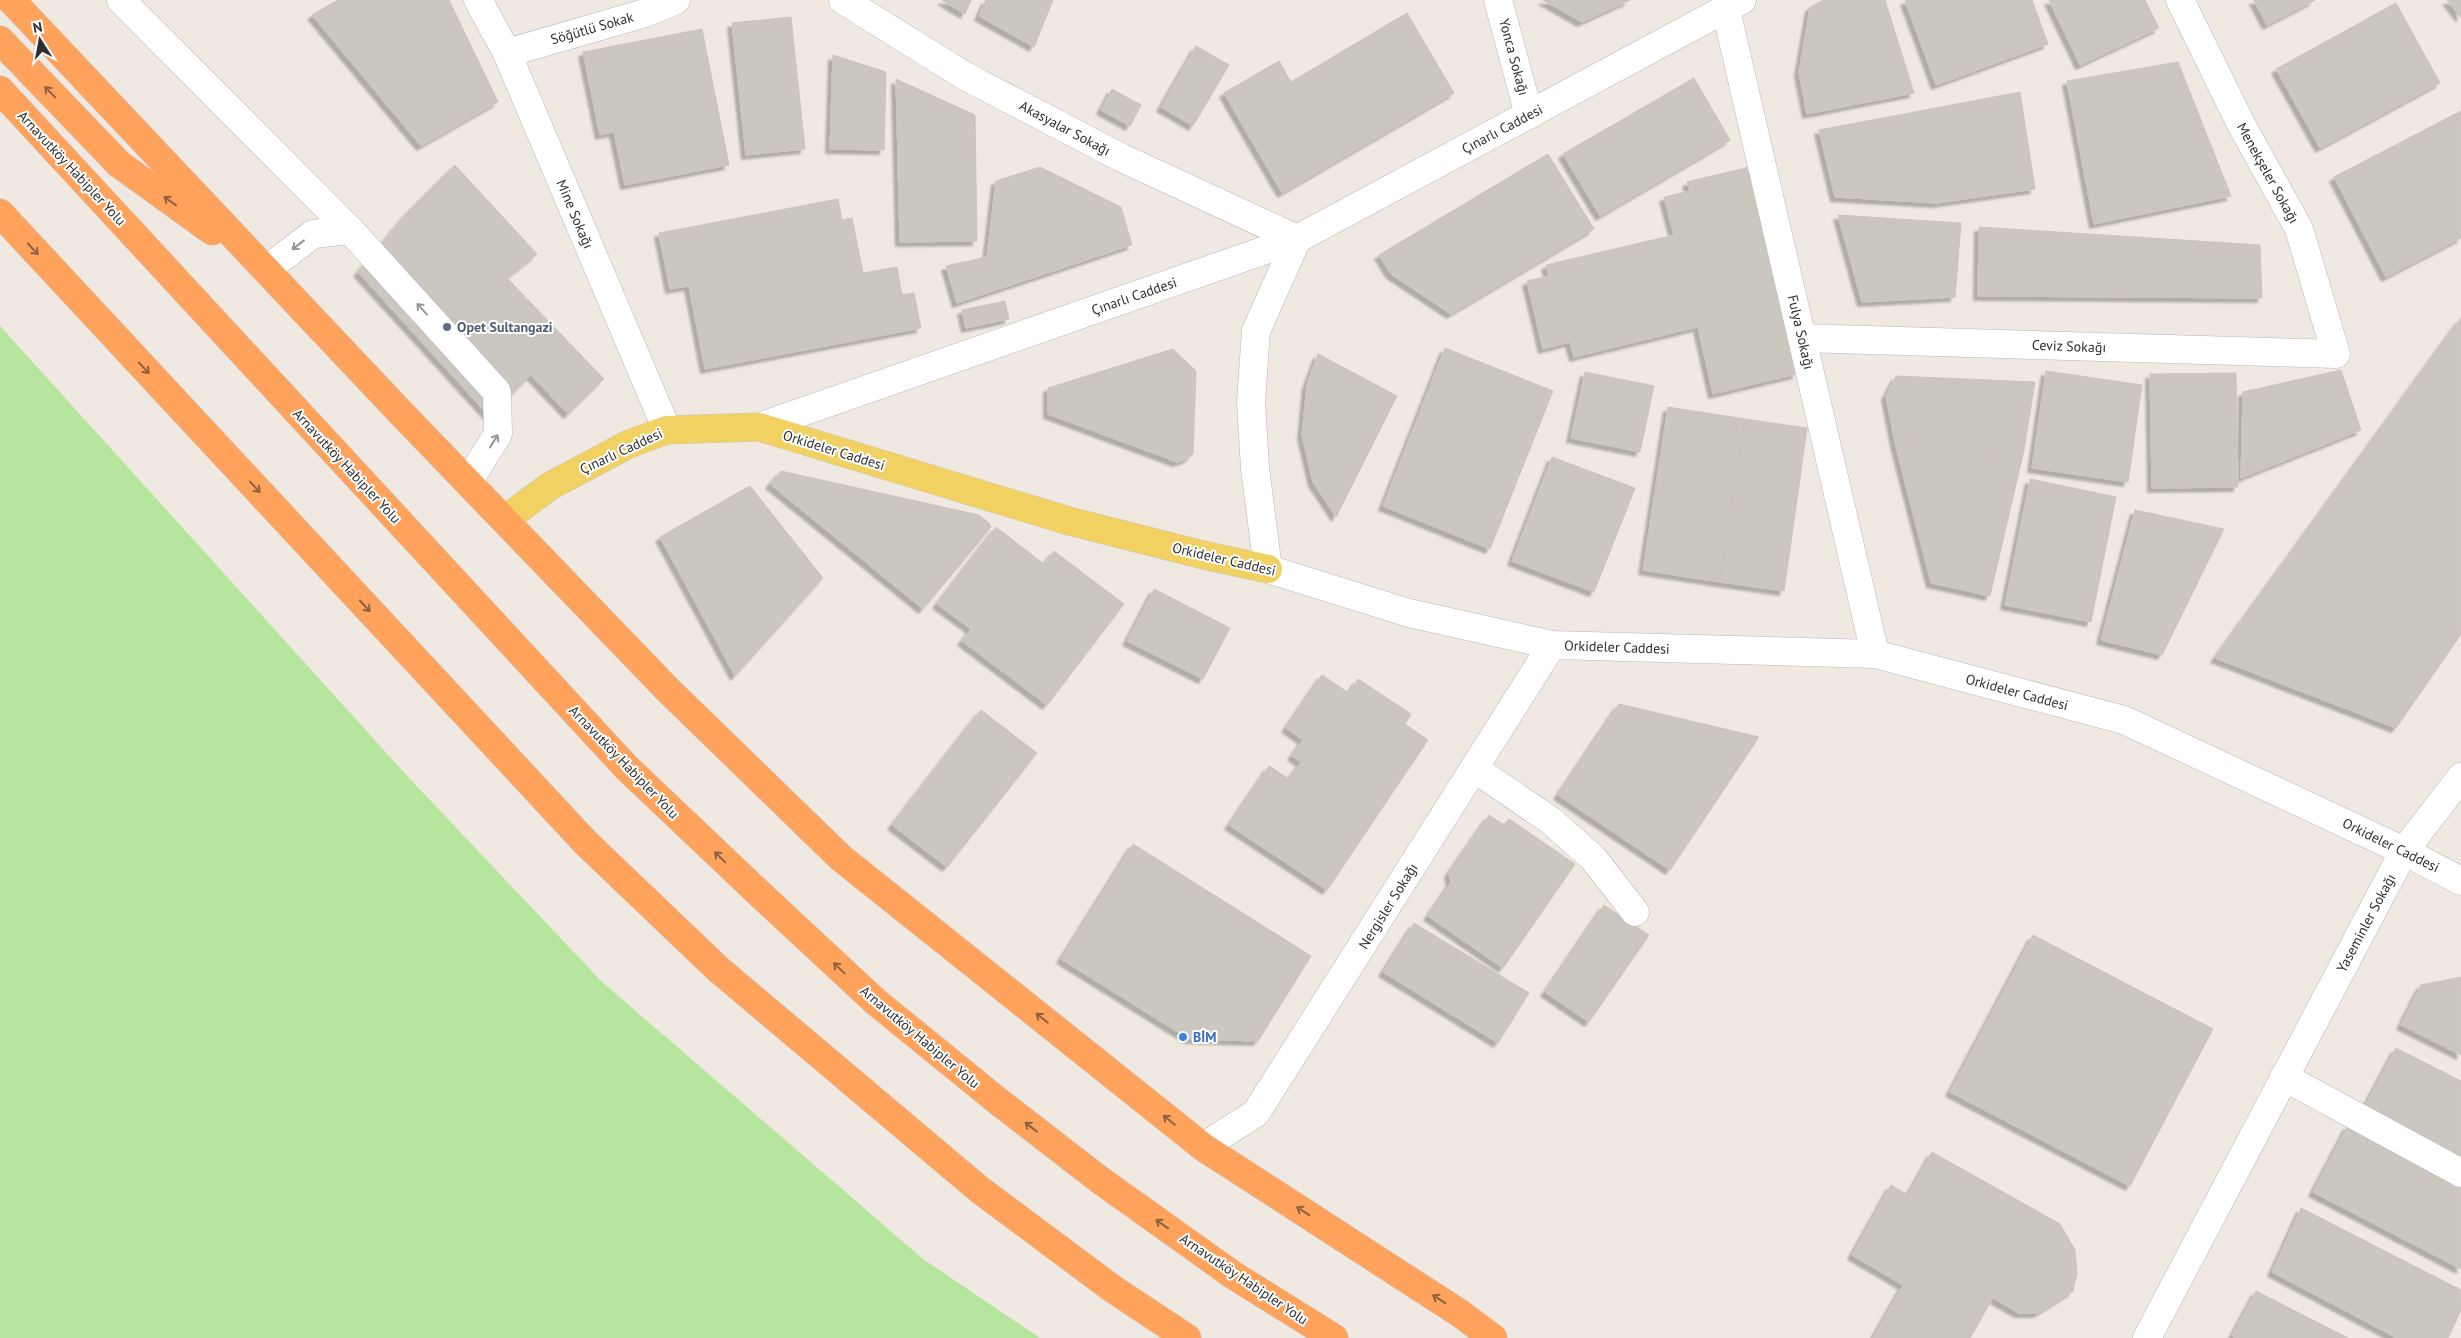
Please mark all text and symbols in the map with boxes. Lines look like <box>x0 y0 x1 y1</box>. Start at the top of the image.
street label: Söğütlü Sokak <box>548 7 636 48</box>
north arrow <box>15 15 65 65</box>
street label: Yonca Sokağı <box>1495 17 1533 97</box>
text: N <box>31 18 44 37</box>
one-way arrow <box>44 85 56 98</box>
street label: Akasyalar Sokağı <box>1016 96 1114 160</box>
street label: Çınarlı Caddesi <box>1458 100 1546 158</box>
street label: Arnavutköy Habipler Yolu <box>14 107 130 229</box>
street label: Menekşeler Sokağı <box>2233 120 2303 226</box>
street label: Mine Sokağı <box>552 177 598 251</box>
one-way arrow <box>164 195 177 206</box>
one-way arrow <box>292 240 305 251</box>
one-way arrow <box>27 243 39 255</box>
street label: Çınarlı Caddesi <box>1089 273 1179 319</box>
street label: Fulya Sokağı <box>1784 293 1818 371</box>
one-way arrow <box>416 302 428 315</box>
place label: Opet Sultangazi <box>457 318 553 336</box>
marker: Opet Sultangazi <box>441 321 453 333</box>
street label: Ceviz Sokağı <box>2032 336 2106 356</box>
one-way arrow <box>138 361 150 374</box>
street label: Arnavutköy Habipler Yolu <box>289 405 405 527</box>
street label: Çınarlı Caddesi <box>577 424 665 478</box>
street label: Orkideler Caddesi <box>781 426 887 474</box>
one-way arrow <box>489 435 499 449</box>
one-way arrow <box>249 480 261 493</box>
street label: Orkideler Caddesi <box>1170 538 1278 580</box>
one-way arrow <box>359 599 371 612</box>
street label: Orkideler Caddesi <box>1564 636 1670 658</box>
street label: Orkideler Caddesi <box>1964 670 2070 714</box>
street label: Arnavutköy Habipler Yolu <box>565 702 683 822</box>
street label: Orkideler Caddesi <box>2340 814 2442 876</box>
one-way arrow <box>714 851 726 863</box>
street label: Nergisler Sokağı <box>1354 860 1422 952</box>
street label: Yaseminler Sokağı <box>2332 871 2400 975</box>
one-way arrow <box>832 962 845 974</box>
street label: Arnavutköy Habipler Yolu <box>857 982 983 1092</box>
one-way arrow <box>1036 1013 1049 1024</box>
place label: BİM <box>1193 1028 1216 1046</box>
marker: BİM <box>1177 1031 1189 1043</box>
one-way arrow <box>1162 1114 1175 1125</box>
one-way arrow <box>1024 1122 1038 1132</box>
one-way arrow <box>1296 1206 1310 1216</box>
one-way arrow <box>1155 1219 1169 1229</box>
street label: Arnavutköy Habipler Yolu <box>1177 1229 1311 1329</box>
one-way arrow <box>1433 1294 1447 1304</box>

